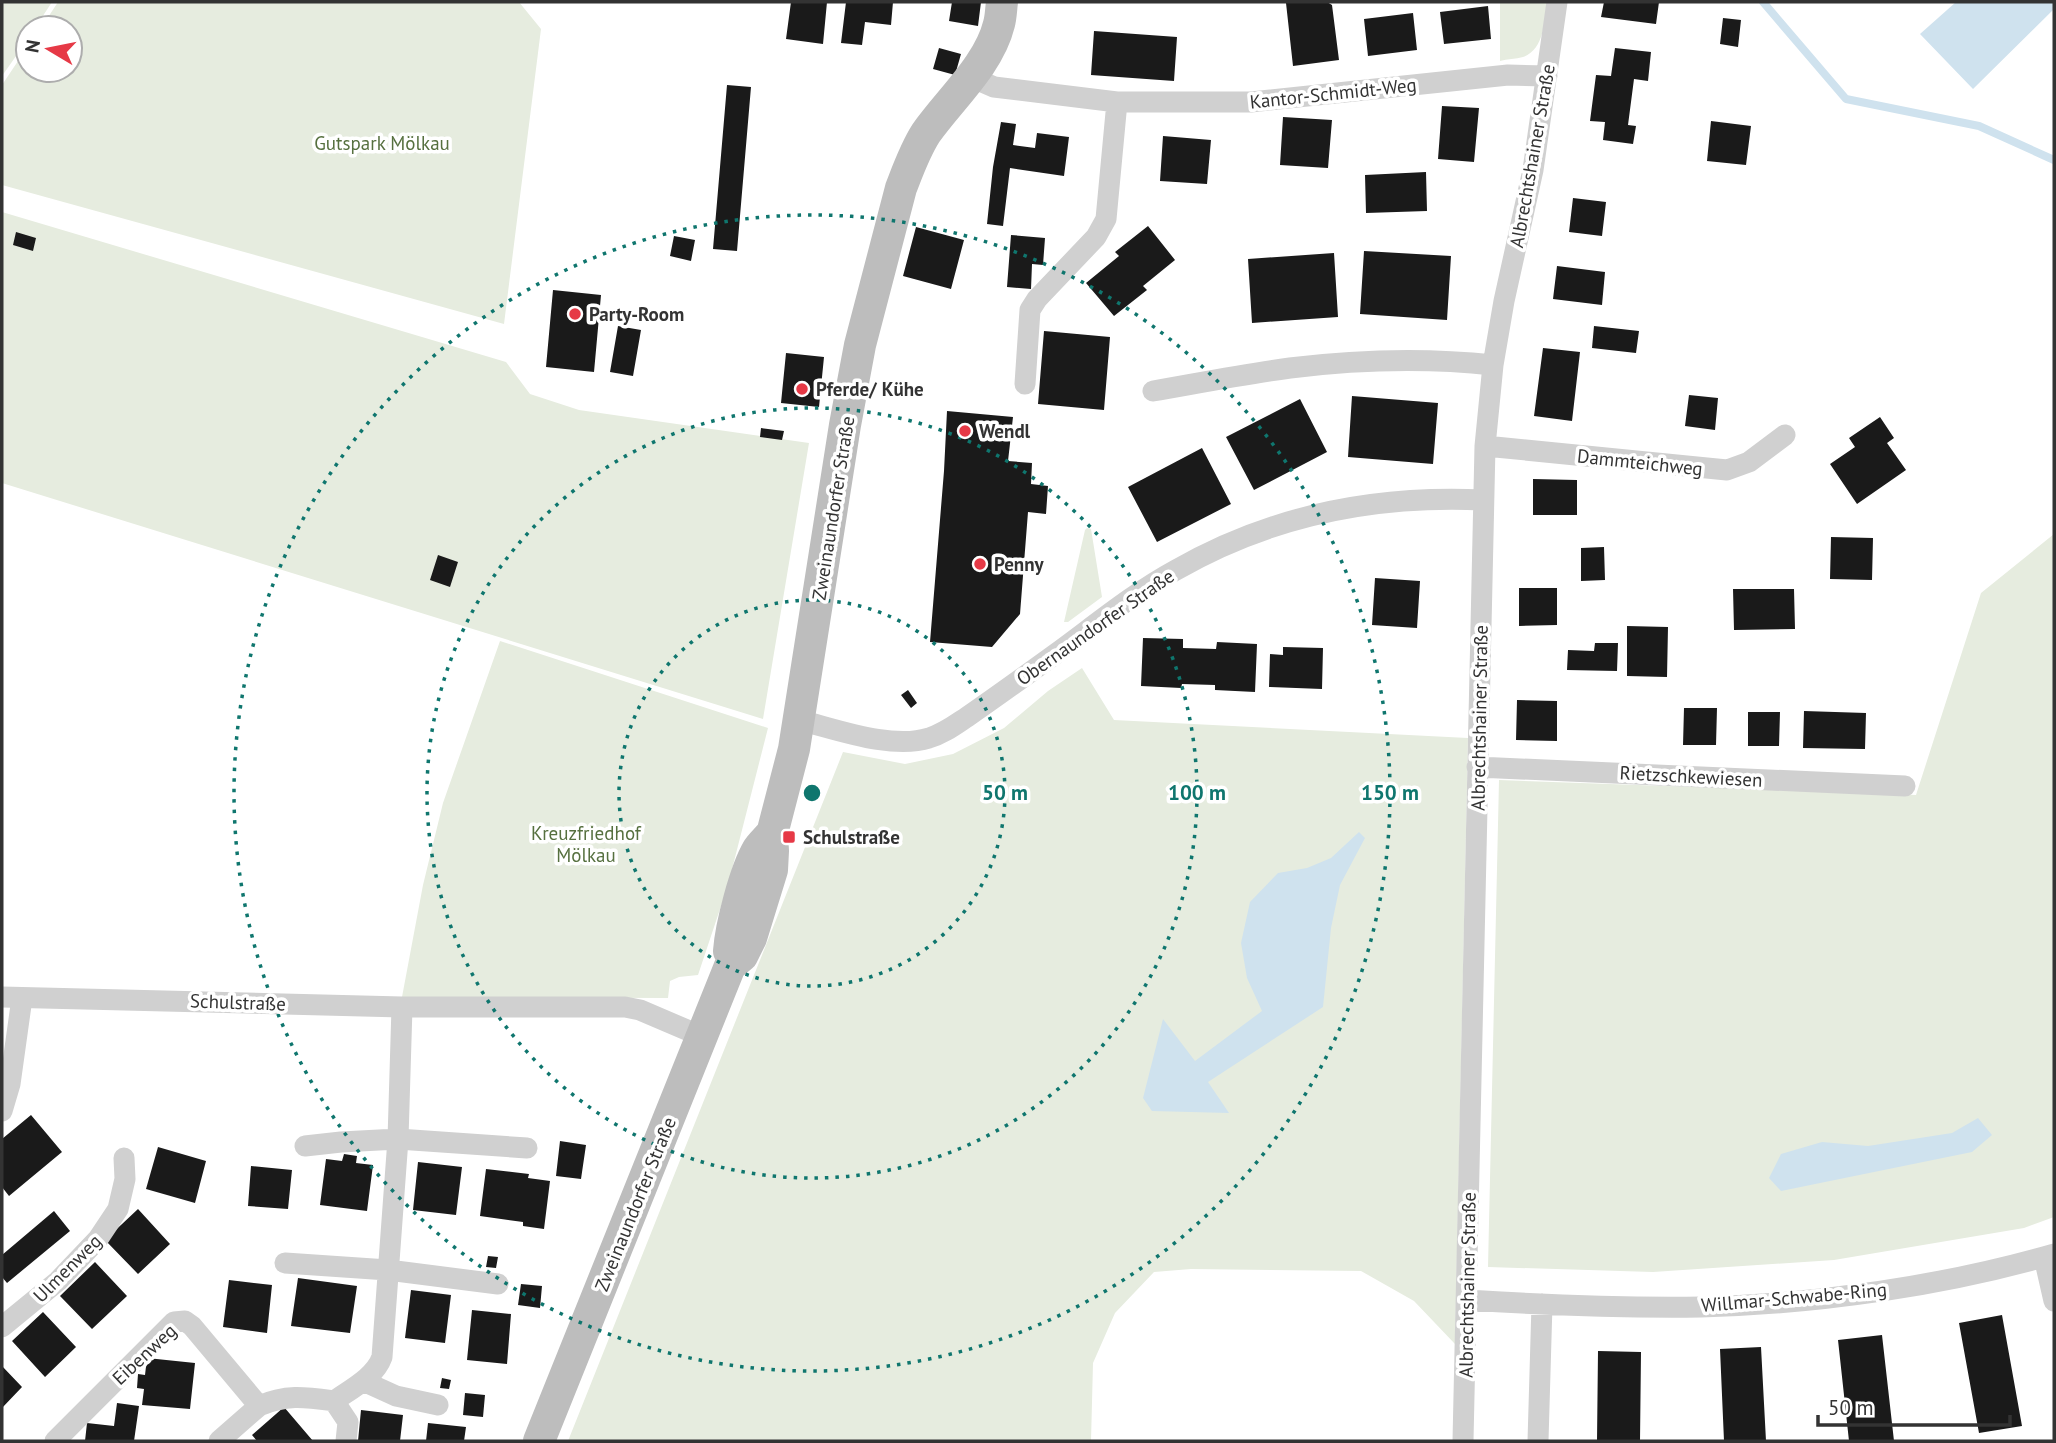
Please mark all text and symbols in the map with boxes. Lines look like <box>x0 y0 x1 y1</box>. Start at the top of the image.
north arrow <box>14 14 84 84</box>
text: N <box>19 38 45 54</box>
street label: Albrechtshainer Straße <box>1504 62 1560 250</box>
street label: Kantor-Schmidt-Weg <box>1248 72 1418 114</box>
park label: Gutspark Mölkau <box>314 131 450 155</box>
place label: Party-Room <box>589 302 684 326</box>
marker: Party-Room <box>567 306 583 322</box>
place label: Pferde/ Kühe <box>816 377 924 401</box>
marker: Pferde/ Kühe <box>794 381 810 397</box>
street label: Zweinaundorfer Straße <box>807 414 859 602</box>
place label: Wendl <box>979 419 1031 443</box>
marker: Wendl <box>957 423 973 439</box>
street label: Dammteichweg <box>1576 443 1704 481</box>
place label: Penny <box>994 552 1045 576</box>
marker: Penny <box>972 556 988 572</box>
street label: Obernaundorfer Straße <box>1012 564 1178 690</box>
street label: Albrechtshainer Straße <box>1465 625 1493 811</box>
street label: Rietzschkewiesen <box>1619 760 1763 792</box>
text: 50 m <box>982 779 1028 806</box>
text: 100 m <box>1168 779 1226 806</box>
text: 150 m <box>1361 779 1419 806</box>
centre of rings <box>800 781 824 805</box>
park label: Kreuzfriedhof Mölkau <box>531 821 642 867</box>
place label: Schulstraße <box>803 825 900 849</box>
marker: Schulstraße <box>781 829 797 845</box>
street label: Schulstraße <box>190 988 286 1016</box>
street label: Zweinaundorfer Straße <box>589 1113 681 1295</box>
street label: Albrechtshainer Straße <box>1453 1192 1481 1378</box>
street label: Ulmenweg <box>28 1229 106 1307</box>
street label: Willmar-Schwabe-Ring <box>1700 1277 1888 1317</box>
street label: Eibenweg <box>107 1318 181 1390</box>
scale bar <box>1818 1384 2010 1428</box>
text: 50 m <box>1828 1394 1874 1421</box>

